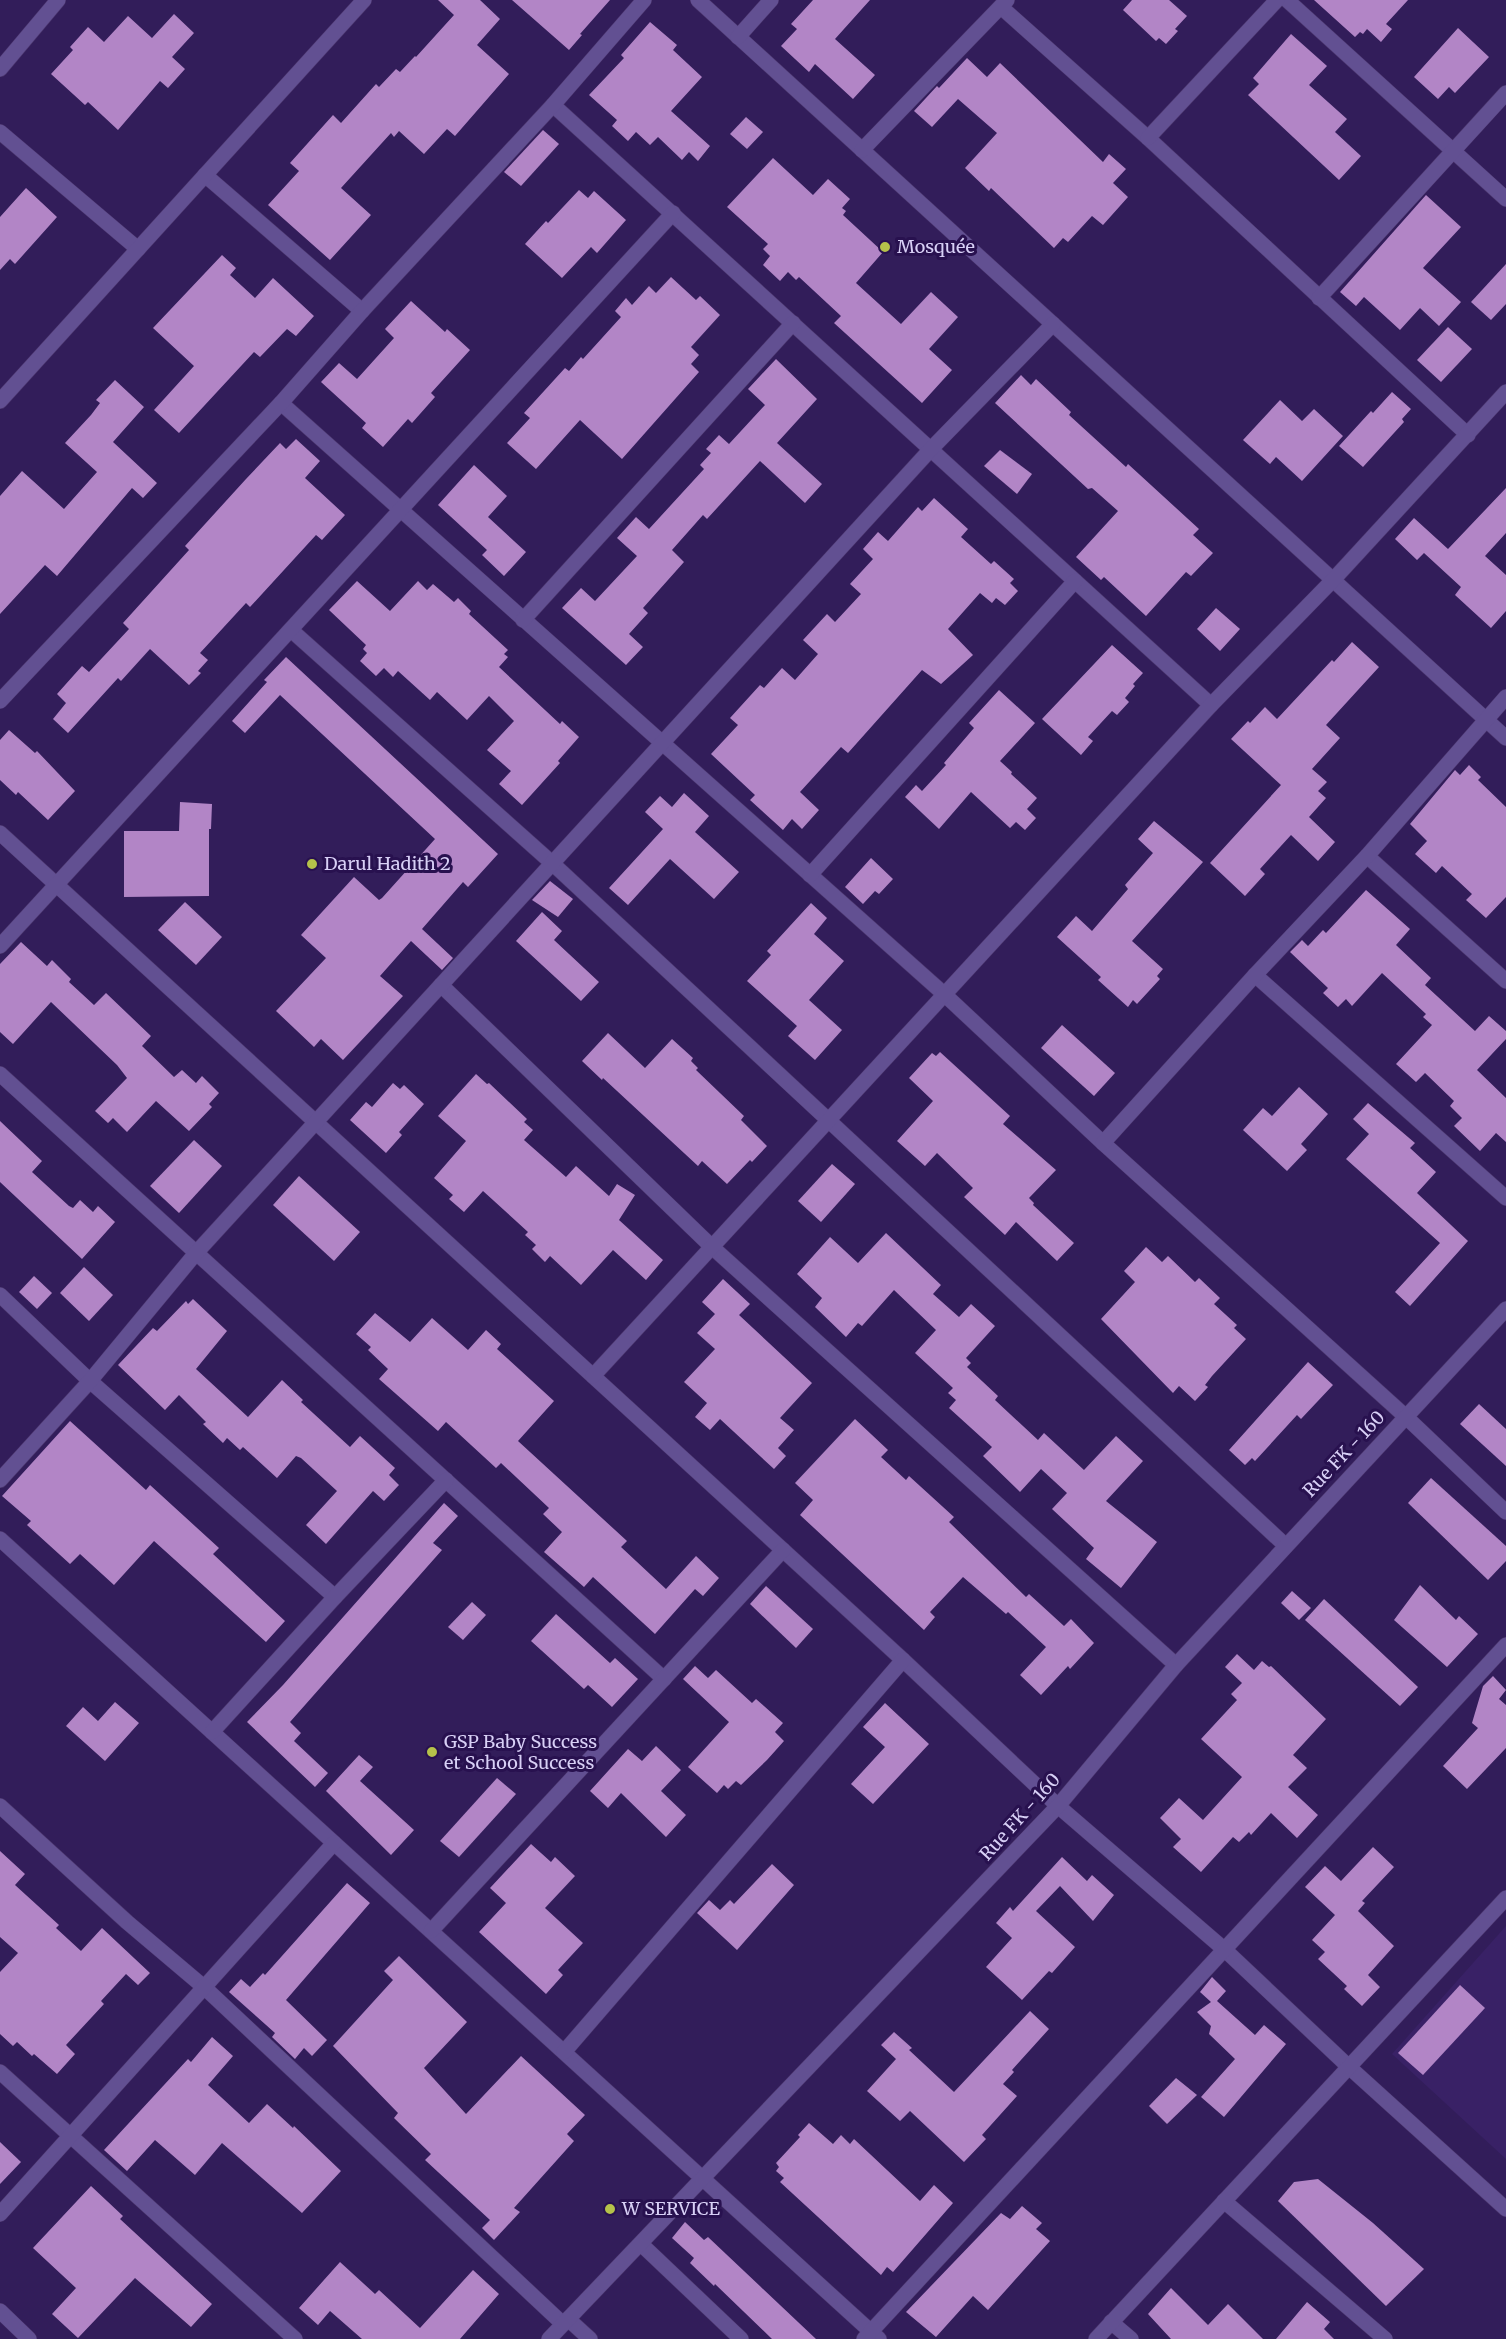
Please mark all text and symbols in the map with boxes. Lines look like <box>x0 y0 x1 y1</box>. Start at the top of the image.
place label: Mosquée <box>897 235 975 258</box>
marker: Mosquée <box>878 240 892 254</box>
place label: Darul Hadith 2 <box>324 852 451 875</box>
marker: Darul Hadith 2 <box>305 857 319 871</box>
street label: Rue FK - 160 <box>1298 1406 1390 1502</box>
place label: GSP Baby Success et School Success <box>444 1730 597 1774</box>
marker: GSP Baby Success et School Success <box>425 1745 439 1759</box>
street label: Rue FK - 160 <box>974 1768 1065 1865</box>
place label: W SERVICE <box>621 2197 721 2220</box>
marker: W SERVICE <box>603 2202 617 2216</box>

